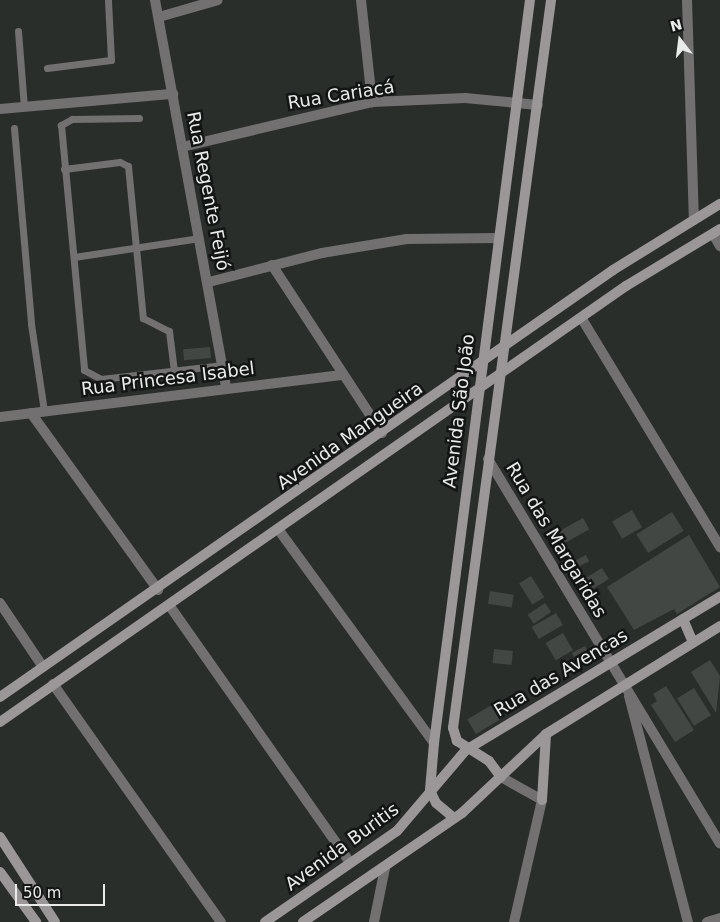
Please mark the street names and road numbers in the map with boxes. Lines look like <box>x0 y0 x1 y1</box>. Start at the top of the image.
street label: Rua Cariacá <box>286 76 396 114</box>
street label: Rua Regente Feijó <box>182 110 234 272</box>
street label: Avenida São João <box>439 333 479 489</box>
street label: Rua Princesa Isabel <box>80 358 256 400</box>
street label: Avenida Mangueira <box>273 378 427 494</box>
street label: Rua das Margaridas <box>501 458 611 622</box>
street label: Rua das Avencas <box>490 625 632 721</box>
street label: Avenida Buritis <box>281 799 403 895</box>

